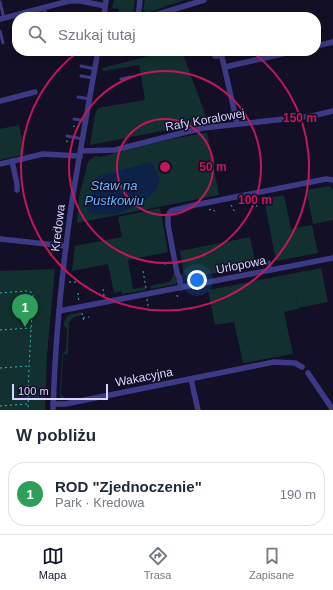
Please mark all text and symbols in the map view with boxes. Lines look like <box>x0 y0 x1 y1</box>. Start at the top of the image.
search box <box>12 12 321 56</box>
icon: search <box>26 23 48 45</box>
text: Szukaj tutaj <box>58 26 136 43</box>
street label: Rafy Koralowej <box>164 106 246 134</box>
text: 150 m <box>283 111 317 125</box>
centre of rings <box>158 160 172 174</box>
text: 50 m <box>199 160 227 174</box>
water label: Staw na Pustkowiu <box>84 178 144 208</box>
text: 100 m <box>238 193 272 207</box>
street label: Kredowa <box>48 203 68 252</box>
street label: Urlopowa <box>215 253 268 277</box>
your location <box>187 270 207 290</box>
pin: 1 <box>12 294 38 327</box>
street label: Wakacyjna <box>114 365 174 389</box>
scale bar <box>12 382 108 401</box>
text: 100 m <box>18 385 49 397</box>
text: W pobliżu <box>16 426 96 445</box>
text: ROD "Zjednoczenie" <box>55 478 202 495</box>
text: 1 <box>26 487 34 502</box>
text: 190 m <box>280 487 316 502</box>
text: Park · Kredowa <box>55 495 145 510</box>
tab: Mapa <box>39 545 66 581</box>
tab: Trasa <box>144 545 171 581</box>
tab: Zapisane <box>249 545 294 581</box>

